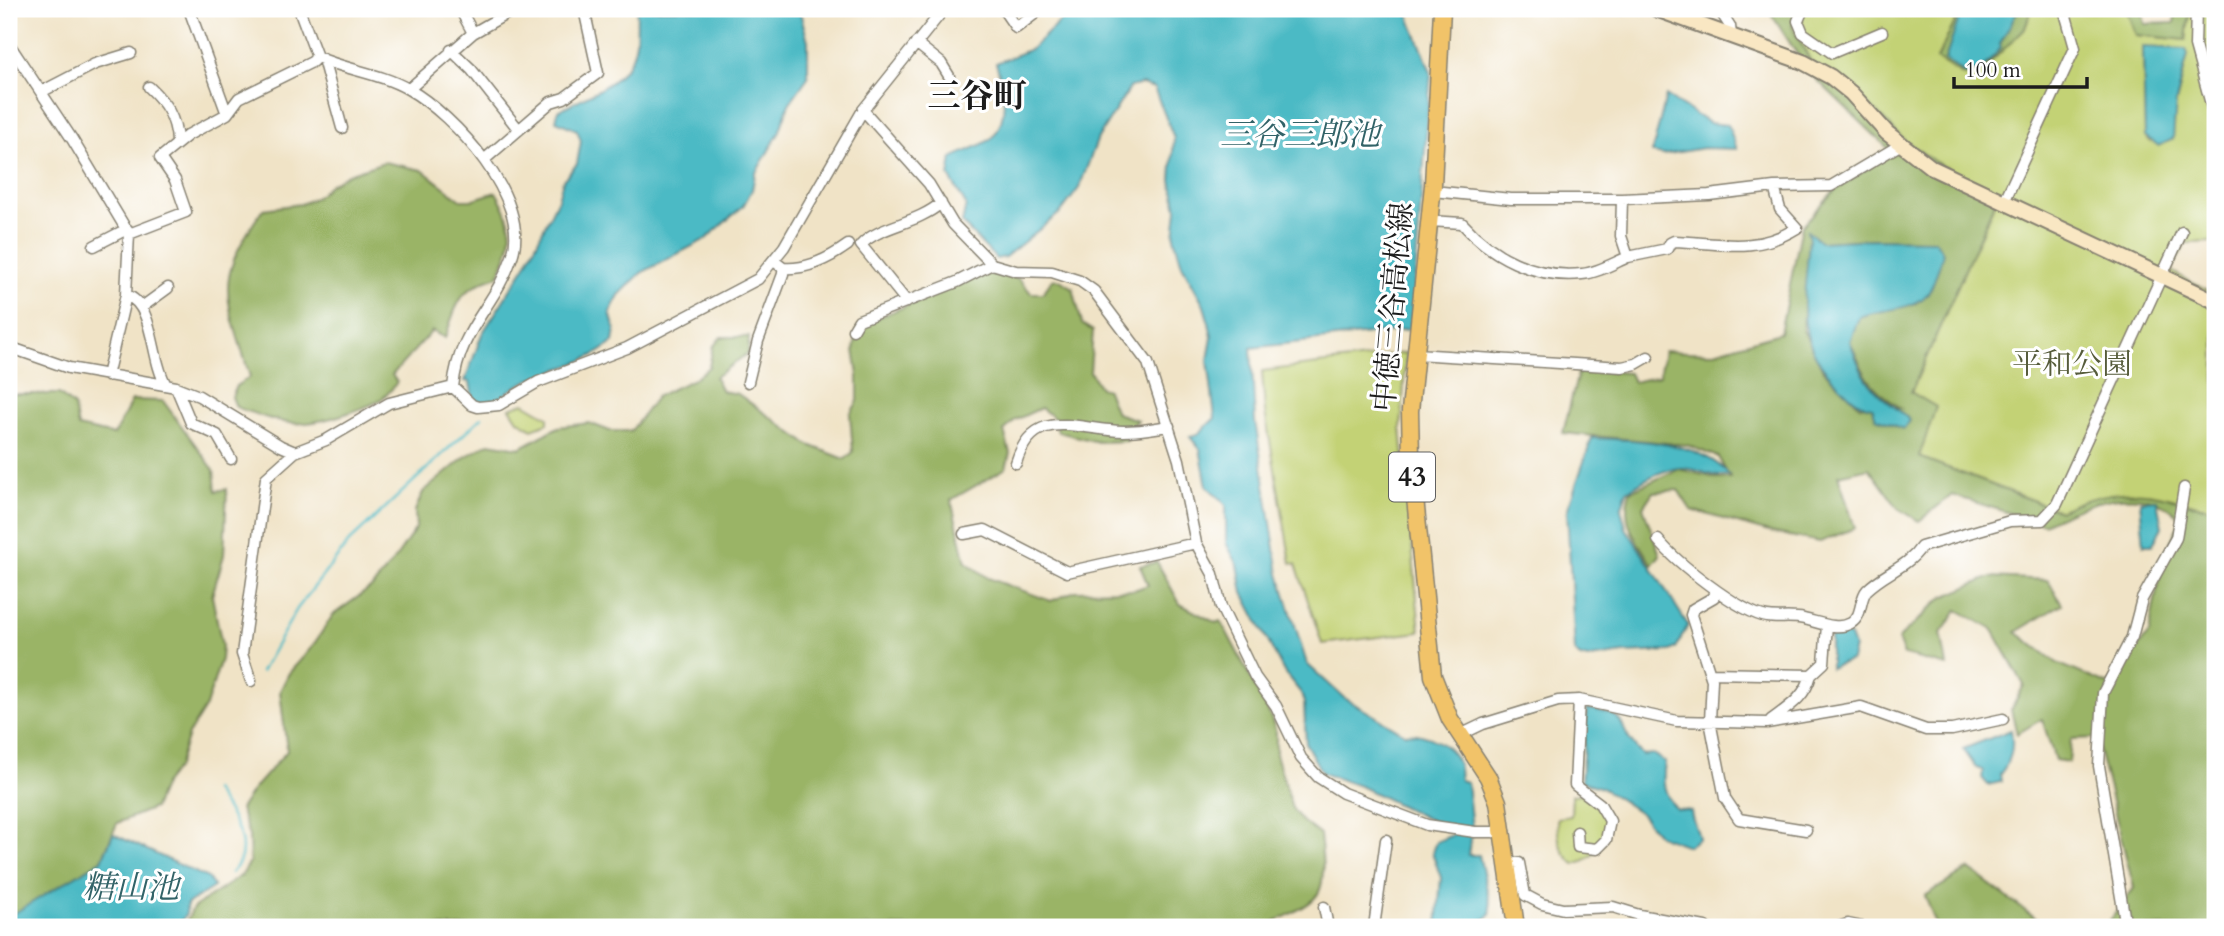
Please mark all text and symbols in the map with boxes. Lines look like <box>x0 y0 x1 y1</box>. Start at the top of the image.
scale bar <box>1954 46 2088 90</box>
text: 100 m <box>1965 56 2021 85</box>
district label: 三谷町 <box>928 74 1027 119</box>
water label: 三谷三郎池 <box>1220 113 1383 157</box>
street label: 中徳三谷高松線 <box>1363 201 1423 413</box>
park label: 平和公園 <box>2012 344 2132 385</box>
road number: 43 <box>1389 452 1435 502</box>
water label: 糖山池 <box>83 866 182 910</box>

